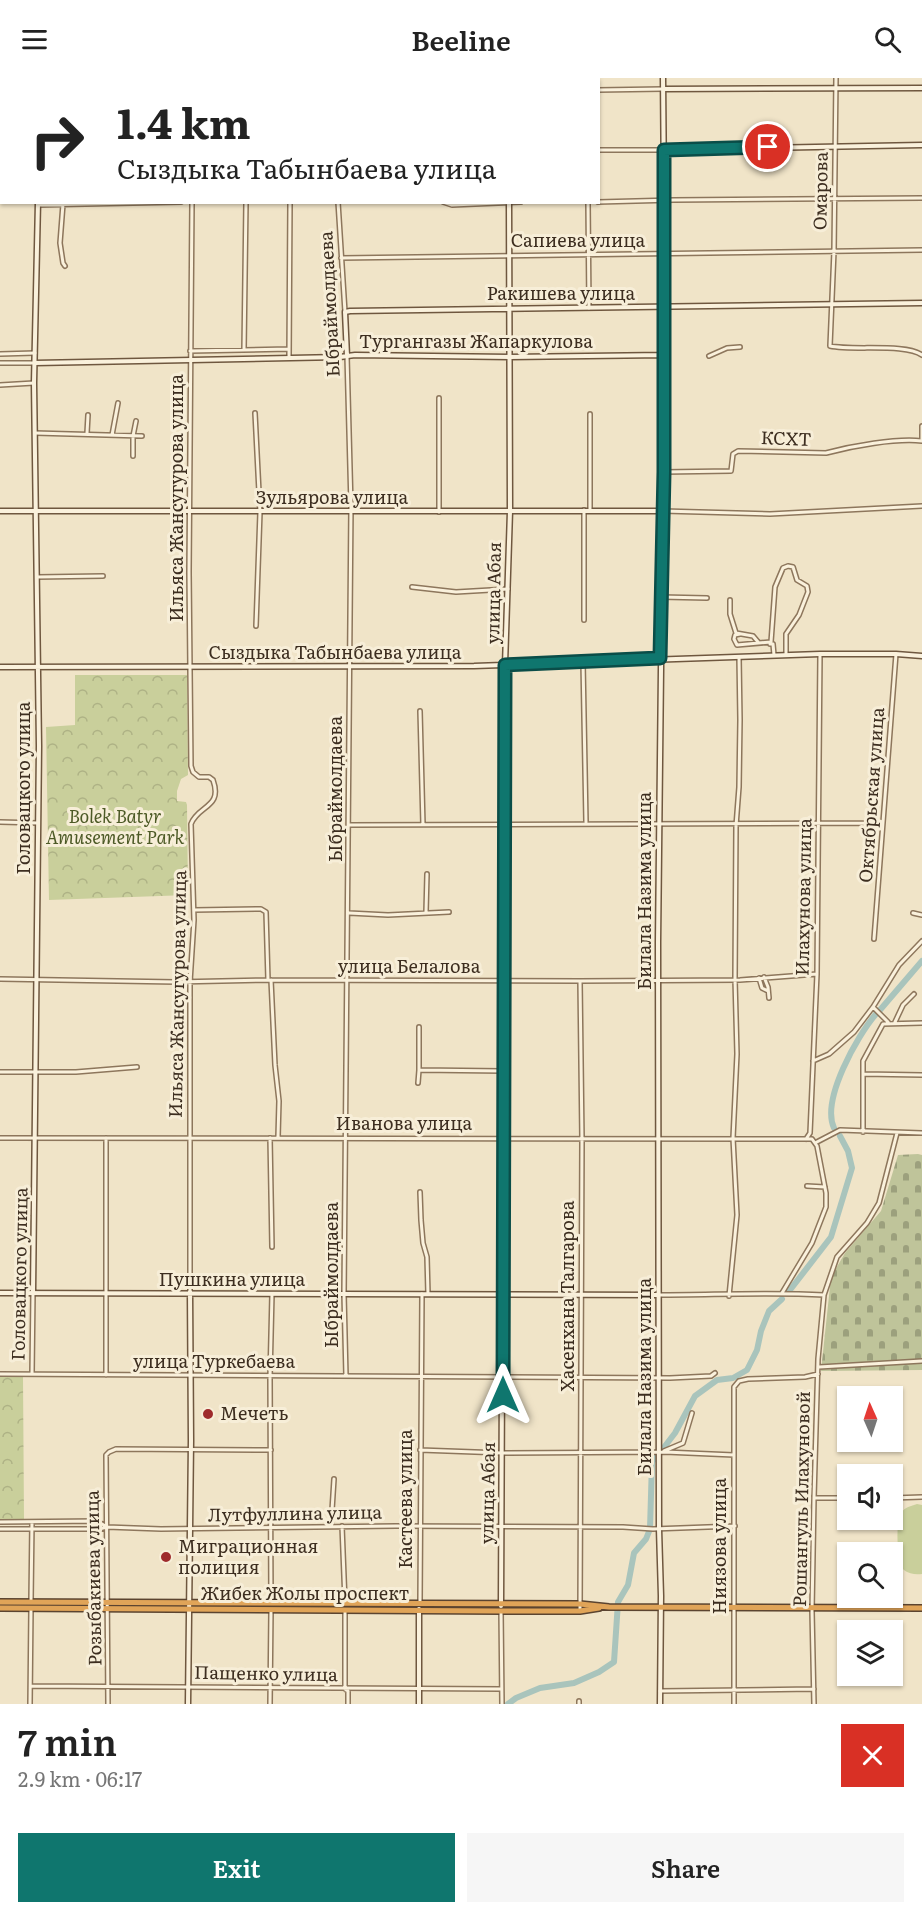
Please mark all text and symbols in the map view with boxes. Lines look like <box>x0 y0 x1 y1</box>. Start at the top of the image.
text: Beeline <box>411 19 511 59</box>
icon: menu <box>18 23 51 56</box>
icon: search <box>871 23 904 56</box>
text: 1.4 km <box>117 90 251 152</box>
icon: right <box>18 102 96 180</box>
pin <box>742 121 793 172</box>
icon: arrive <box>751 130 784 163</box>
text: Сыздыка Табынбаева улица <box>117 147 496 187</box>
street label: Омарова <box>805 151 834 230</box>
street label: Сапиева улица <box>511 226 646 253</box>
street label: Ыбраймолдаева <box>311 230 346 378</box>
street label: Ракишева улица <box>487 279 636 306</box>
street label: Тургангазы Жапаркулова <box>359 327 593 354</box>
street label: Ильяса Жансугурова улица <box>162 374 189 622</box>
street label: КСХТ <box>760 423 812 452</box>
street label: Зульярова улица <box>256 483 408 510</box>
street label: улица Абая <box>478 542 507 644</box>
street label: Сыздыка Табынбаева улица <box>209 638 462 665</box>
street label: Головацкого улица <box>9 701 36 875</box>
street label: Октябрьская улица <box>851 706 890 883</box>
street label: Ыбраймолдаева <box>321 716 348 862</box>
street label: Билала Назима улица <box>630 792 657 990</box>
park label: Bolek Batyr Amusement Park <box>46 802 184 850</box>
street label: Илахунова улица <box>788 818 817 976</box>
street label: Ильяса Жансугурова улица <box>161 870 192 1118</box>
street label: улица Белалова <box>338 952 481 979</box>
street label: Иванова улица <box>336 1109 473 1136</box>
street label: Головацкого улица <box>3 1187 34 1361</box>
street label: Хасенхана Талгарова <box>553 1200 580 1392</box>
street label: Ыбраймолдаева <box>317 1202 344 1348</box>
street label: Пушкина улица <box>159 1265 306 1292</box>
street label: Билала Назима улица <box>630 1278 657 1476</box>
street label: улица Туркебаева <box>133 1347 295 1374</box>
position arrow <box>471 1363 535 1427</box>
north arrow <box>837 1386 903 1452</box>
map controls <box>837 1386 903 1686</box>
street label: Рошангуль Илахуновой <box>785 1391 816 1607</box>
place label: Мечеть <box>220 1399 289 1426</box>
marker: Мечеть <box>201 1407 215 1421</box>
street label: Кастеева улица <box>391 1429 418 1569</box>
street label: улица Абая <box>472 1442 501 1544</box>
button: sound <box>837 1464 903 1530</box>
street label: Ниязова улица <box>705 1478 732 1614</box>
street label: Розыбакиева улица <box>77 1490 108 1666</box>
street label: Лутфуллина улица <box>208 1497 383 1528</box>
place label: Миграционная полиция <box>178 1532 318 1580</box>
button: search <box>837 1542 903 1608</box>
marker: Миграционная полиция <box>159 1550 173 1564</box>
street label: Жибек Жолы проспект <box>201 1579 409 1606</box>
button: layers <box>837 1620 903 1686</box>
street label: Пащенко улица <box>194 1658 338 1687</box>
text: 7 min <box>18 1714 117 1767</box>
button: close <box>841 1724 904 1787</box>
text: 2.9 km · 06:17 <box>18 1763 142 1793</box>
button: Exit <box>18 1833 455 1902</box>
button: Share <box>467 1833 904 1902</box>

